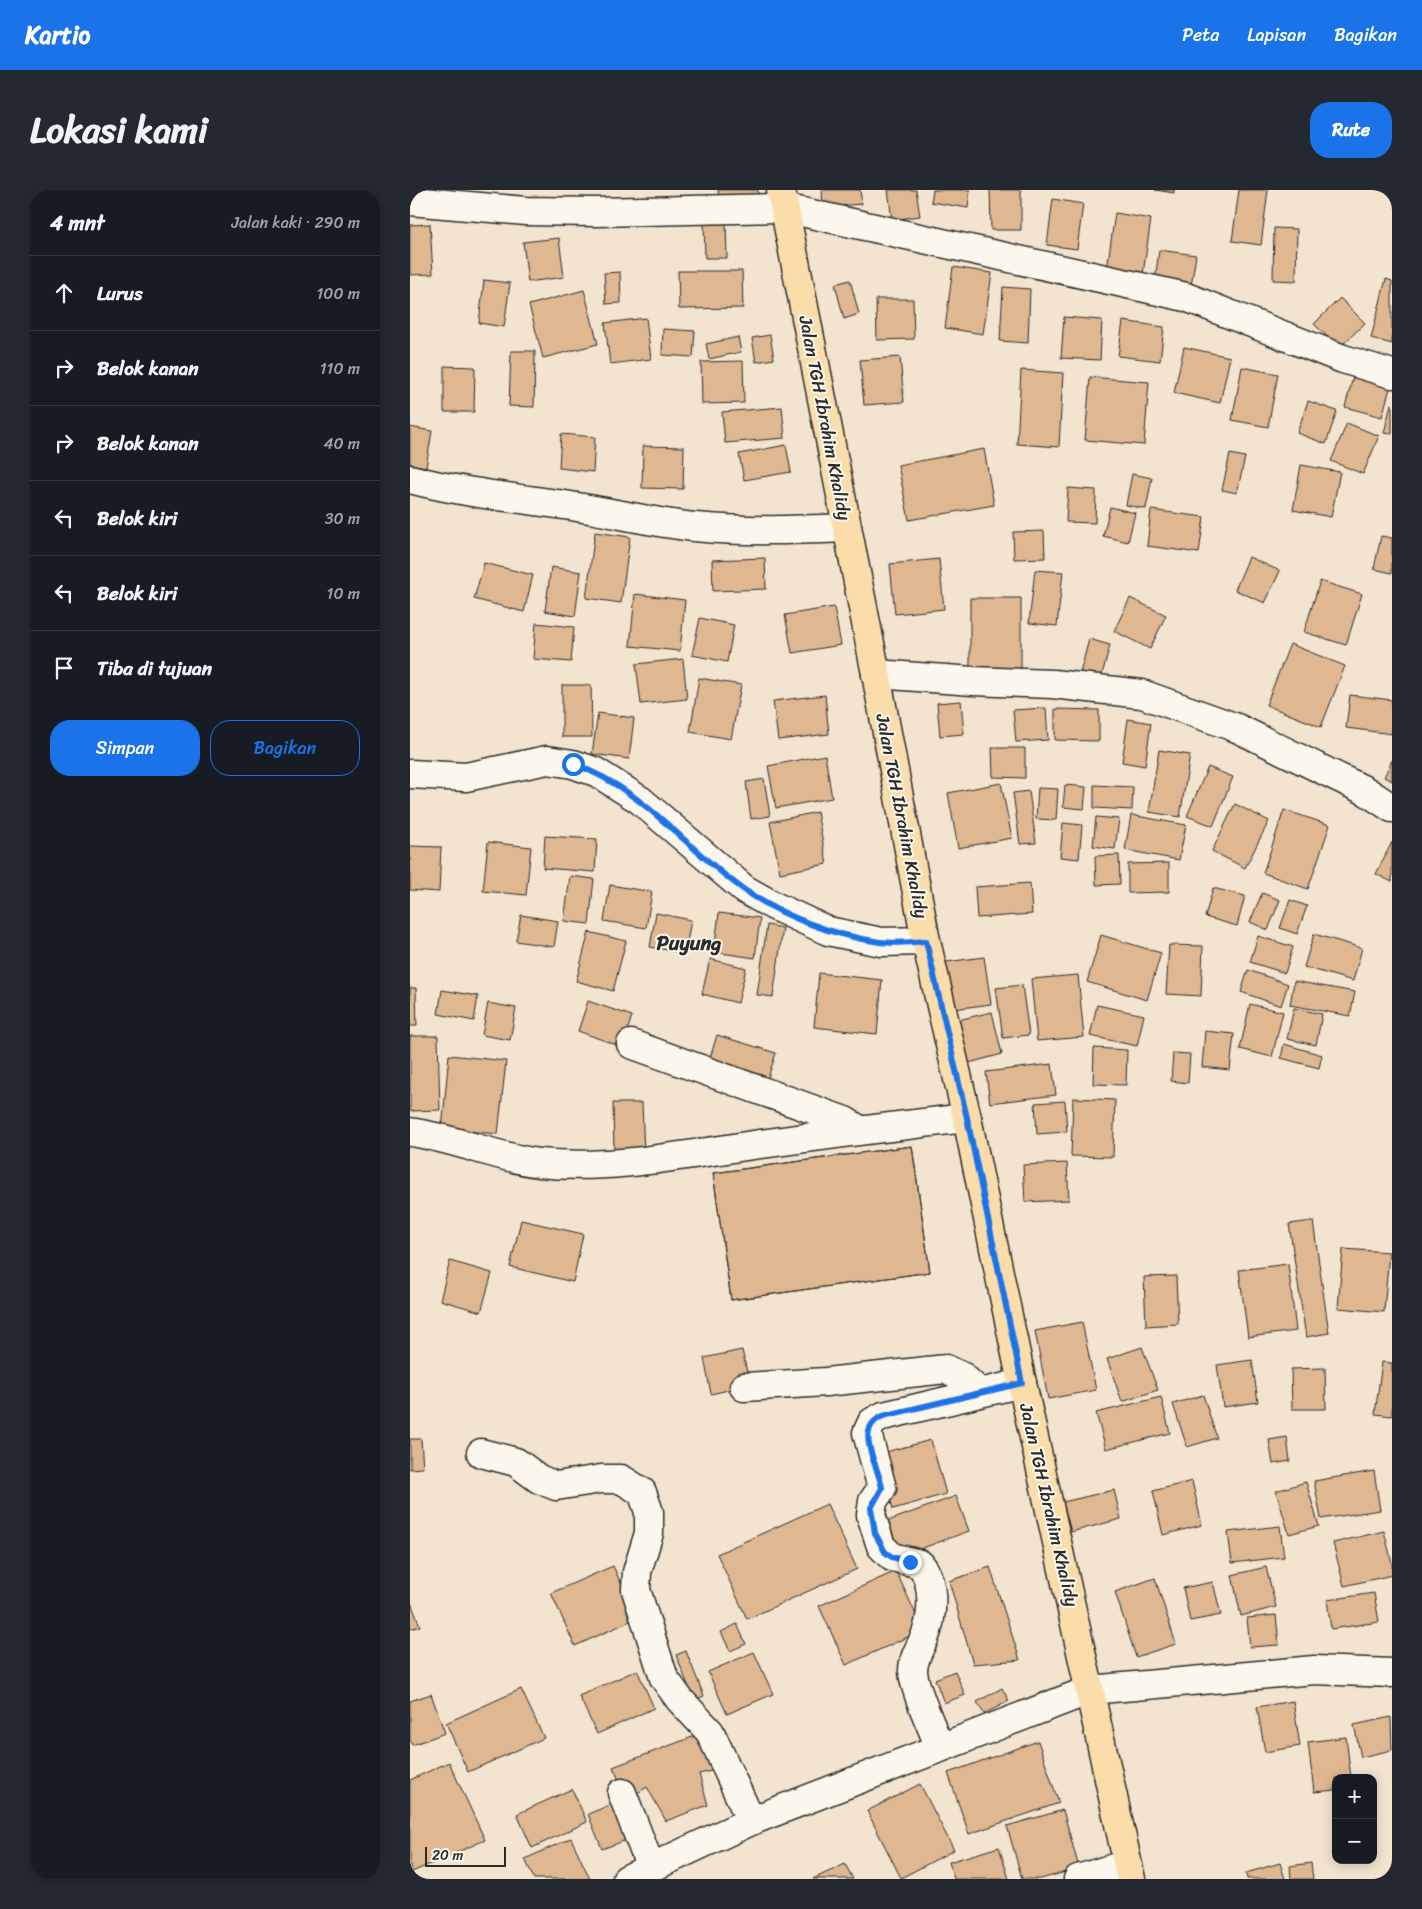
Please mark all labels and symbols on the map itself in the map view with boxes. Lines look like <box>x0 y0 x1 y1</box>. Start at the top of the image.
street label: Jalan TGH Ibrahim Khalidy <box>789 312 861 524</box>
street label: Jalan TGH Ibrahim Khalidy <box>866 710 938 922</box>
route start <box>562 753 585 776</box>
district label: Puyung <box>657 926 721 961</box>
street label: Jalan TGH Ibrahim Khalidy <box>1010 1399 1088 1610</box>
route end <box>899 1551 922 1574</box>
scale bar <box>425 1844 506 1867</box>

